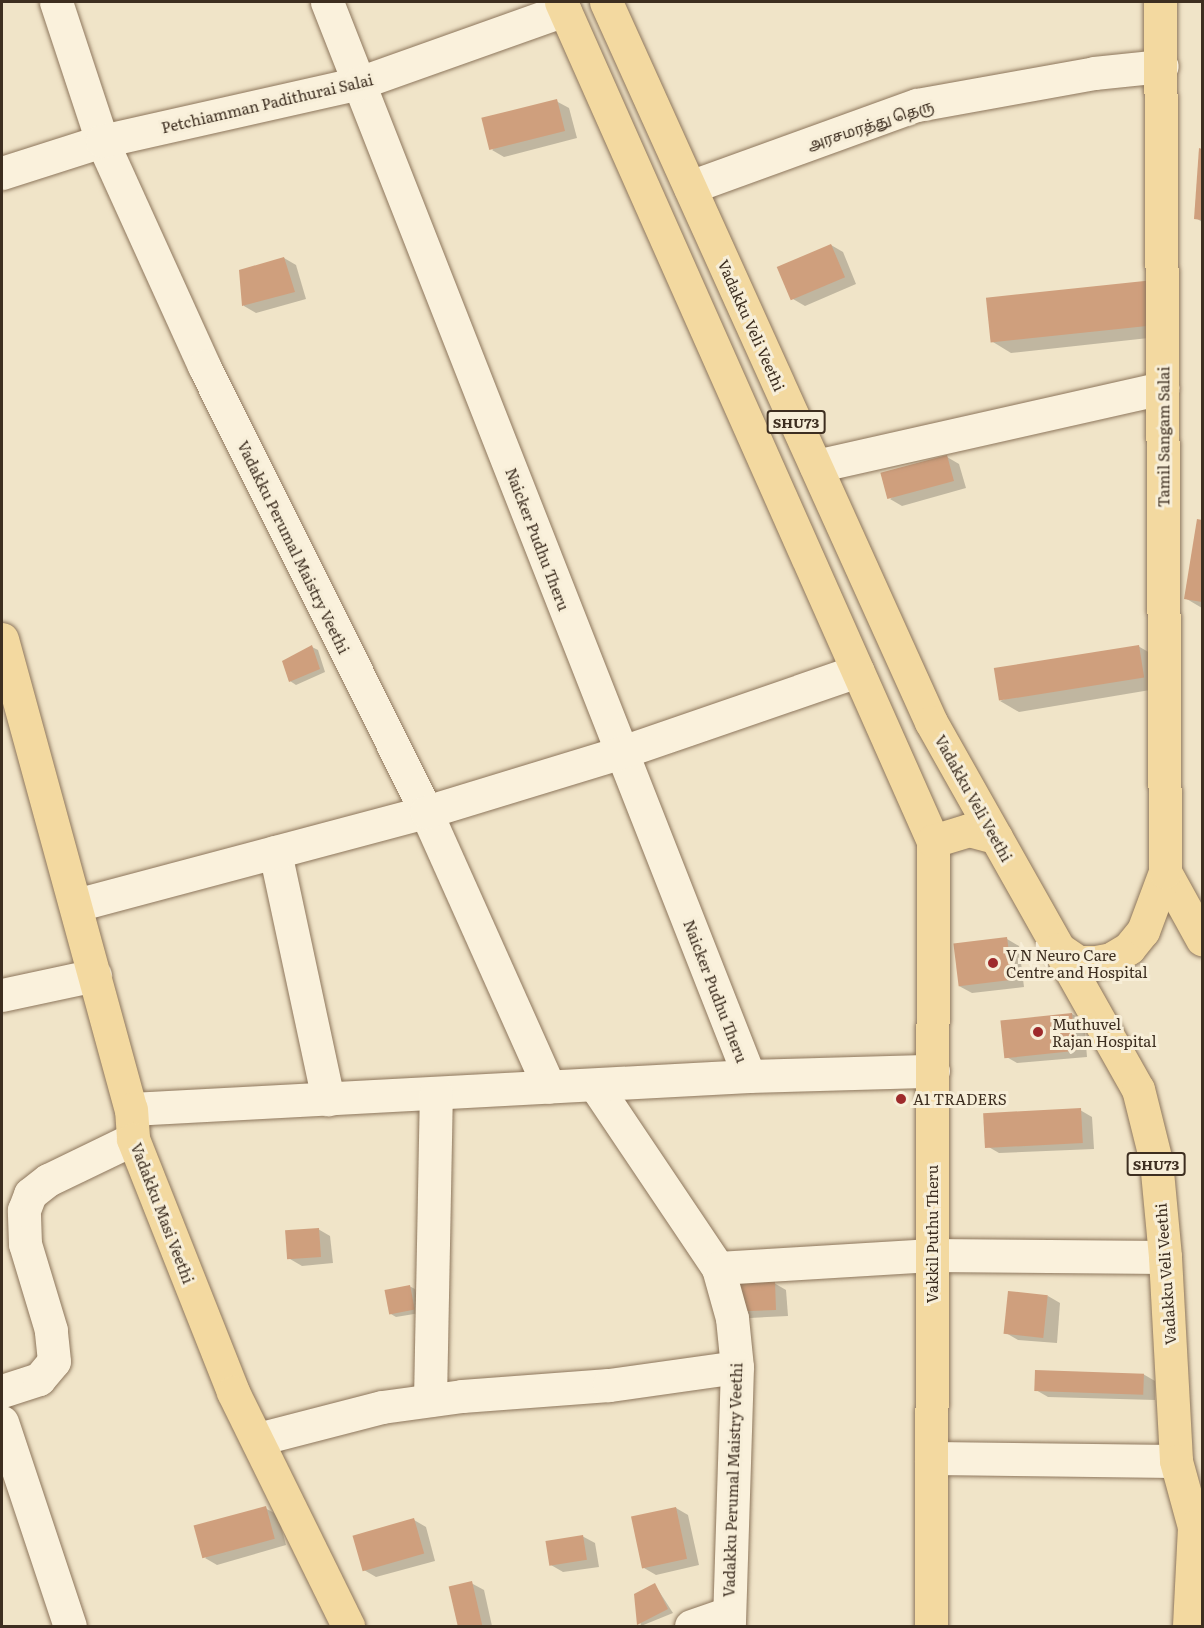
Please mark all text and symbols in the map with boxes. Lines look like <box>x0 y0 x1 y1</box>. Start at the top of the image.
street label: Petchiamman Padithurai Salai <box>159 70 375 136</box>
street label: அரசமரத்து தெரு <box>805 95 935 153</box>
street label: Vadakku Veli Veethi <box>715 256 789 394</box>
street label: Tamil Sangam Salai <box>1154 367 1172 507</box>
road number: SHU73 <box>766 411 826 433</box>
street label: Vadakku Perumal Maistry Veethi <box>234 438 354 656</box>
street label: Naicker Pudhu Theru <box>502 465 574 613</box>
street label: Vadakku Veli Veethi <box>932 732 1016 864</box>
street label: Naicker Pudhu Theru <box>680 917 752 1065</box>
place label: V N Neuro Care Centre and Hospital <box>1006 945 1148 980</box>
marker: V N Neuro Care Centre and Hospital <box>984 954 1002 972</box>
place label: Muthuvel Rajan Hospital <box>1052 1014 1156 1049</box>
marker: Muthuvel Rajan Hospital <box>1029 1023 1047 1041</box>
place label: A1 TRADERS <box>913 1090 1007 1108</box>
marker: A1 TRADERS <box>894 1092 908 1106</box>
street label: Vadakku Masi Veethi <box>128 1140 198 1286</box>
road number: SHU73 <box>1126 1153 1186 1175</box>
street label: Vakkil Puthu Theru <box>923 1165 941 1303</box>
street label: Vadakku Veli Veethi <box>1151 1203 1179 1345</box>
street label: Vadakku Perumal Maistry Veethi <box>719 1362 745 1598</box>

